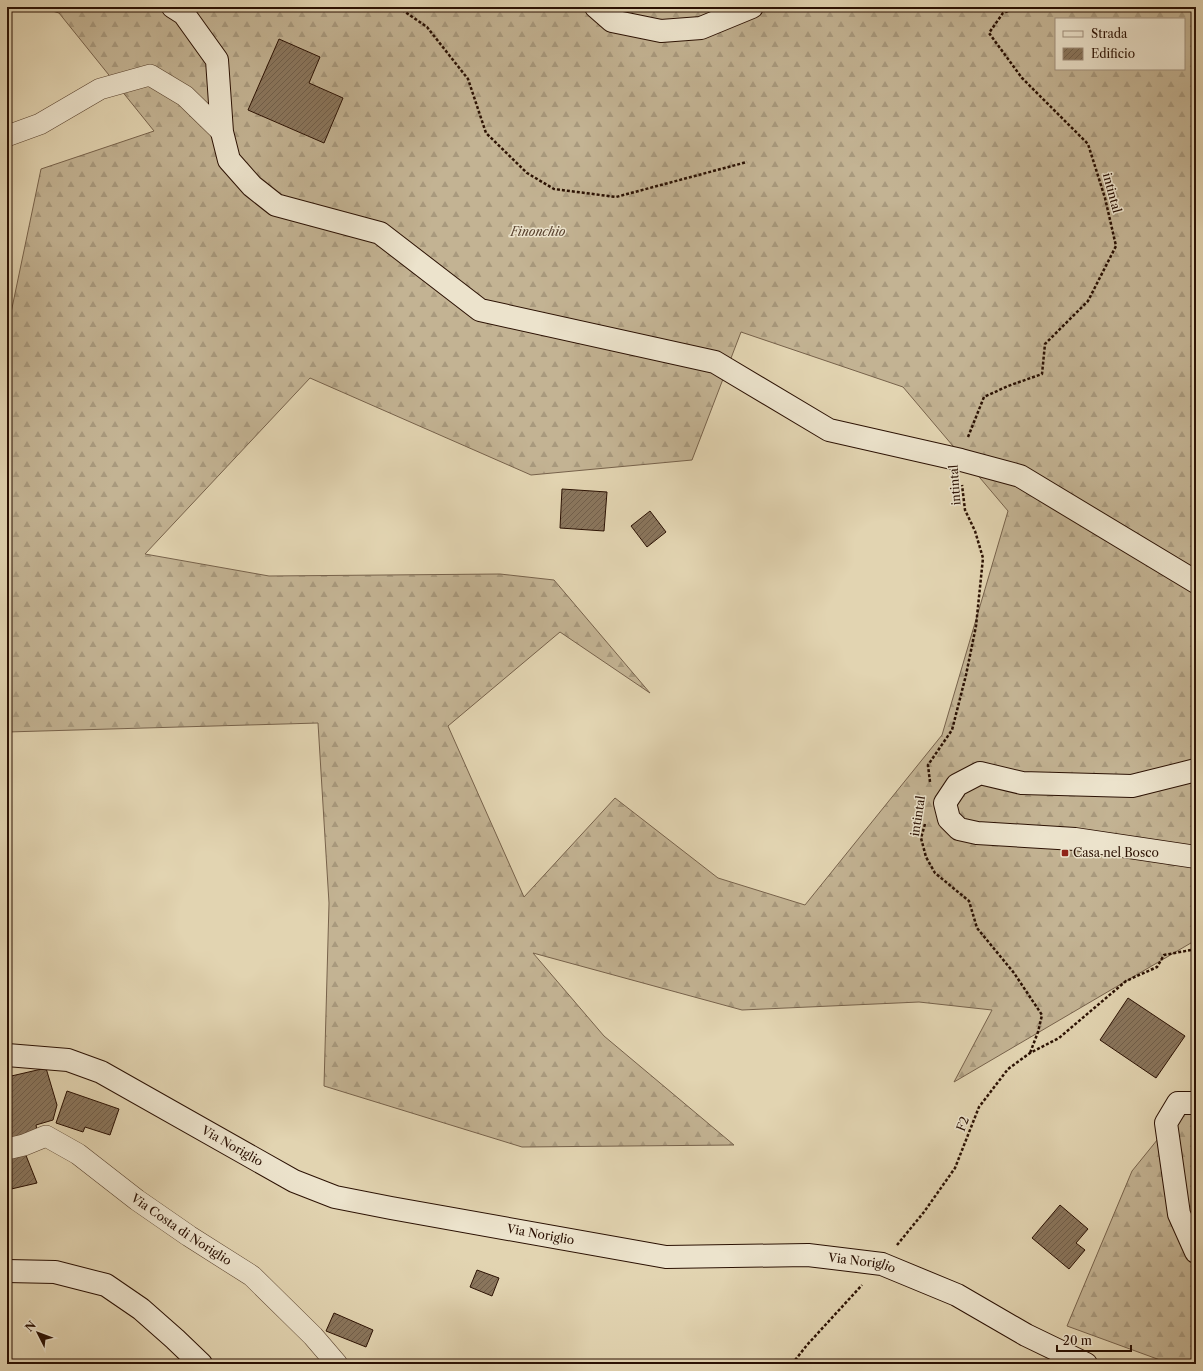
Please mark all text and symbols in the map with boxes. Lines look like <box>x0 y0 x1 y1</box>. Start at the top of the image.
legend <box>1055 18 1185 70</box>
text: Strada <box>1091 26 1128 41</box>
text: Edificio <box>1091 46 1135 61</box>
street label: intintal <box>1100 171 1125 215</box>
park label: Finonchio <box>510 224 566 239</box>
street label: intintal <box>946 464 963 506</box>
street label: intintal <box>907 794 928 837</box>
place label: Casa nel Bosco <box>1073 845 1159 860</box>
marker: Casa nel Bosco <box>1060 848 1070 858</box>
street label: F2 <box>953 1114 972 1133</box>
street label: Via Noriglio <box>198 1122 266 1169</box>
street label: Via Costa di Noriglio <box>127 1190 235 1268</box>
street label: Via Noriglio <box>505 1221 576 1248</box>
street label: Via Noriglio <box>826 1249 898 1276</box>
north arrow <box>18 1313 58 1353</box>
text: N <box>22 1318 39 1335</box>
scale bar <box>1057 1327 1131 1353</box>
text: 20 m <box>1063 1333 1092 1348</box>

